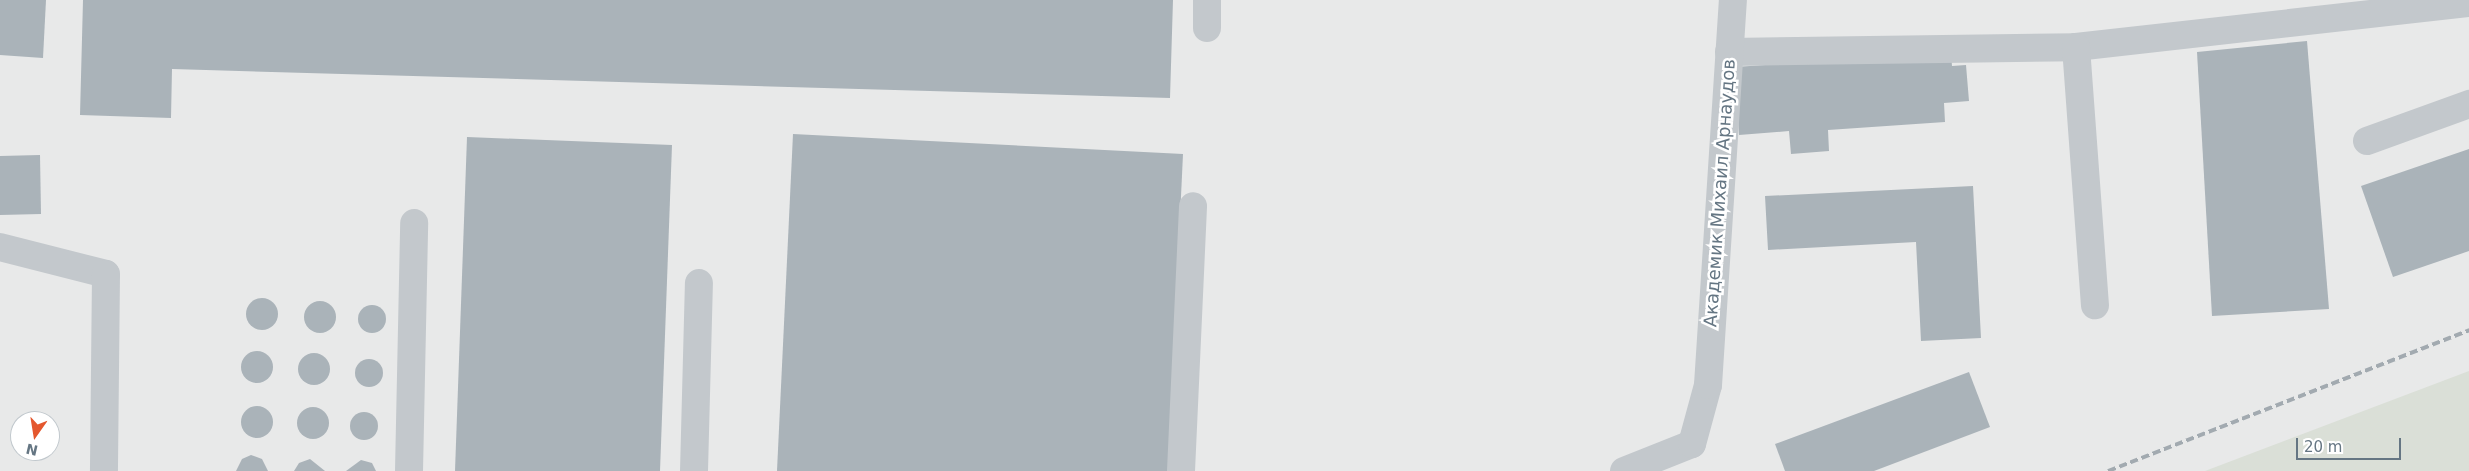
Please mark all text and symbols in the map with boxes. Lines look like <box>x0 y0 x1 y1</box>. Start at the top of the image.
street label: Академик Михаил Арнаудов <box>1700 58 1740 328</box>
north arrow <box>10 411 60 461</box>
scale bar <box>2299 428 2404 460</box>
text: 20 m <box>2304 438 2342 456</box>
text: N <box>24 441 39 459</box>

